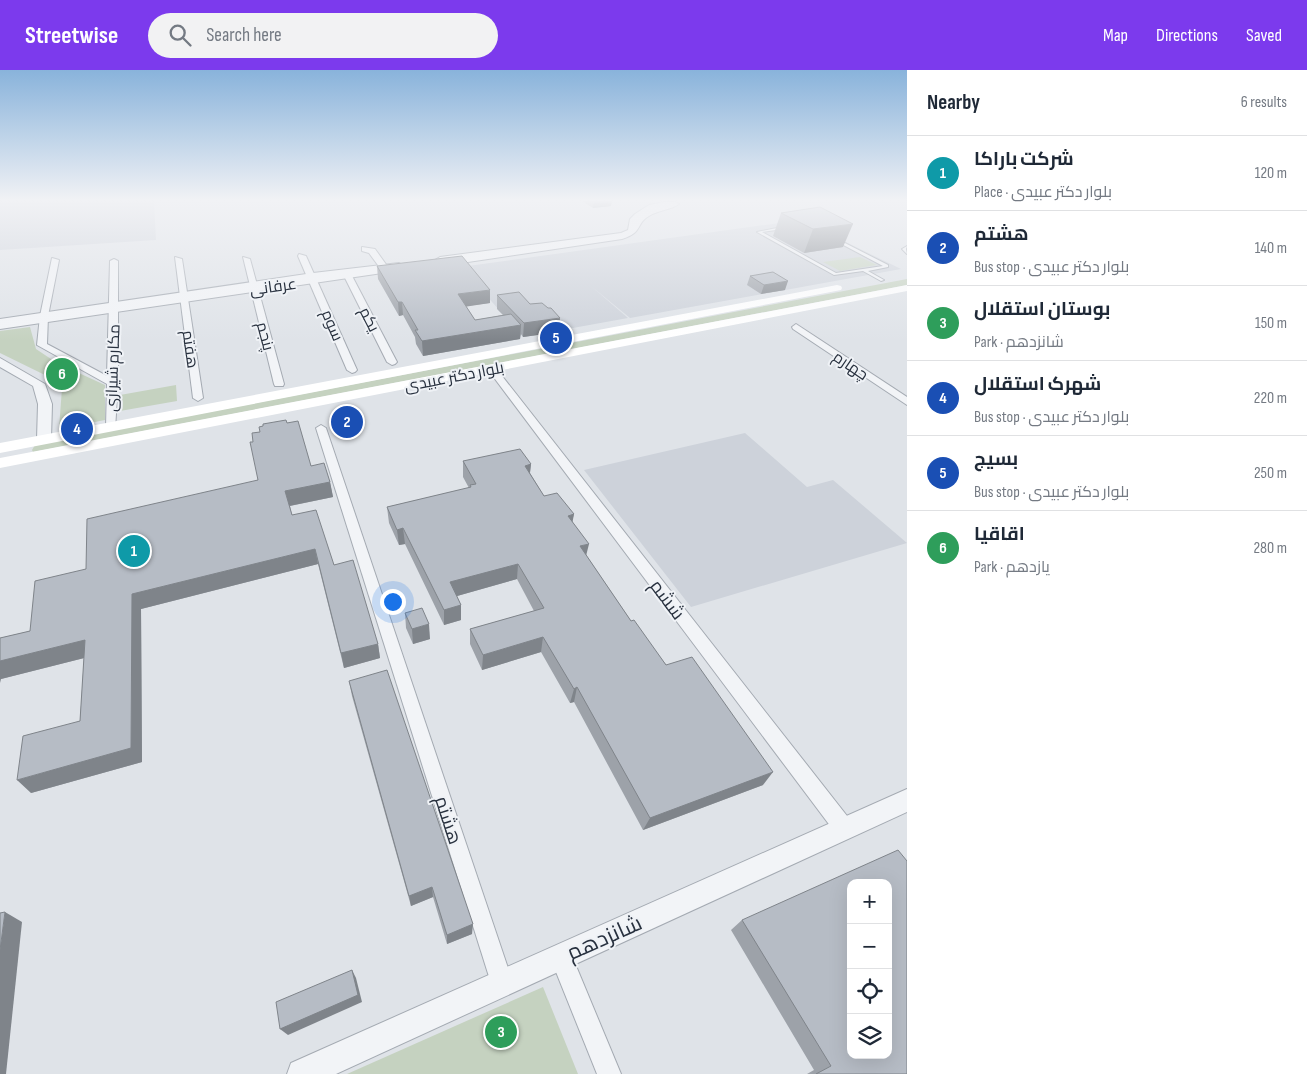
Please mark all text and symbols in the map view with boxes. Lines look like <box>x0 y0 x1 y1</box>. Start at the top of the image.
search box <box>148 13 498 58</box>
text: Streetwise <box>25 21 118 50</box>
icon: search <box>166 21 194 49</box>
text: Search here <box>206 24 282 47</box>
text: Map <box>1103 25 1128 46</box>
text: Directions <box>1156 25 1218 46</box>
text: Saved <box>1246 25 1282 46</box>
text: Nearby <box>927 90 980 115</box>
text: 6 results <box>1241 93 1287 112</box>
text: شرکت باراکا <box>974 148 1074 171</box>
text: 1 <box>940 164 946 183</box>
text: 120 m <box>1255 164 1287 183</box>
text: Place · بلوار دکتر عبیدی <box>974 183 1112 202</box>
text: هشتم <box>974 223 1028 246</box>
text: 2 <box>939 239 947 258</box>
text: 140 m <box>1255 239 1287 258</box>
text: Bus stop · بلوار دکتر عبیدی <box>974 258 1129 277</box>
street label: عرفانی <box>249 275 298 300</box>
text: بوستان استقلال <box>974 298 1110 321</box>
street label: یکم <box>354 304 383 336</box>
street label: سوم <box>316 307 347 345</box>
text: 3 <box>939 314 947 333</box>
text: 150 m <box>1255 314 1287 333</box>
pin: 5 <box>540 319 572 357</box>
street label: پنجم <box>251 320 278 354</box>
street label: مکارم شیرازی <box>102 324 126 412</box>
street label: هفتم <box>176 329 202 370</box>
text: Park · شانزدهم <box>974 333 1064 352</box>
street label: چهارم <box>828 348 871 386</box>
pin: 6 <box>46 355 78 393</box>
street label: بلوار دکتر عبیدی <box>403 359 506 396</box>
text: شهرک استقلال <box>974 373 1101 396</box>
text: 4 <box>939 389 947 408</box>
text: 220 m <box>1254 389 1287 408</box>
pin: 2 <box>331 403 363 441</box>
text: Bus stop · بلوار دکتر عبیدی <box>974 408 1129 427</box>
pin: 4 <box>61 410 93 448</box>
text: بسیج <box>974 448 1018 471</box>
text: 5 <box>939 464 947 483</box>
text: 250 m <box>1254 464 1287 483</box>
text: Bus stop · بلوار دکتر عبیدی <box>974 483 1129 502</box>
text: اقاقیا <box>974 523 1025 546</box>
pin: 1 <box>118 532 150 570</box>
text: 6 <box>939 539 947 558</box>
text: 280 m <box>1253 539 1287 558</box>
text: Park · یازدهم <box>974 558 1050 577</box>
street label: ششم <box>643 575 689 625</box>
your location <box>380 589 406 615</box>
street label: هشتم <box>428 793 466 848</box>
map controls <box>847 879 892 1059</box>
button: + <box>847 879 892 924</box>
street label: شانزدهم <box>563 910 647 968</box>
button: − <box>847 924 892 969</box>
button: locate <box>847 969 892 1014</box>
pin: 3 <box>485 1013 517 1051</box>
button: layers <box>847 1014 892 1059</box>

